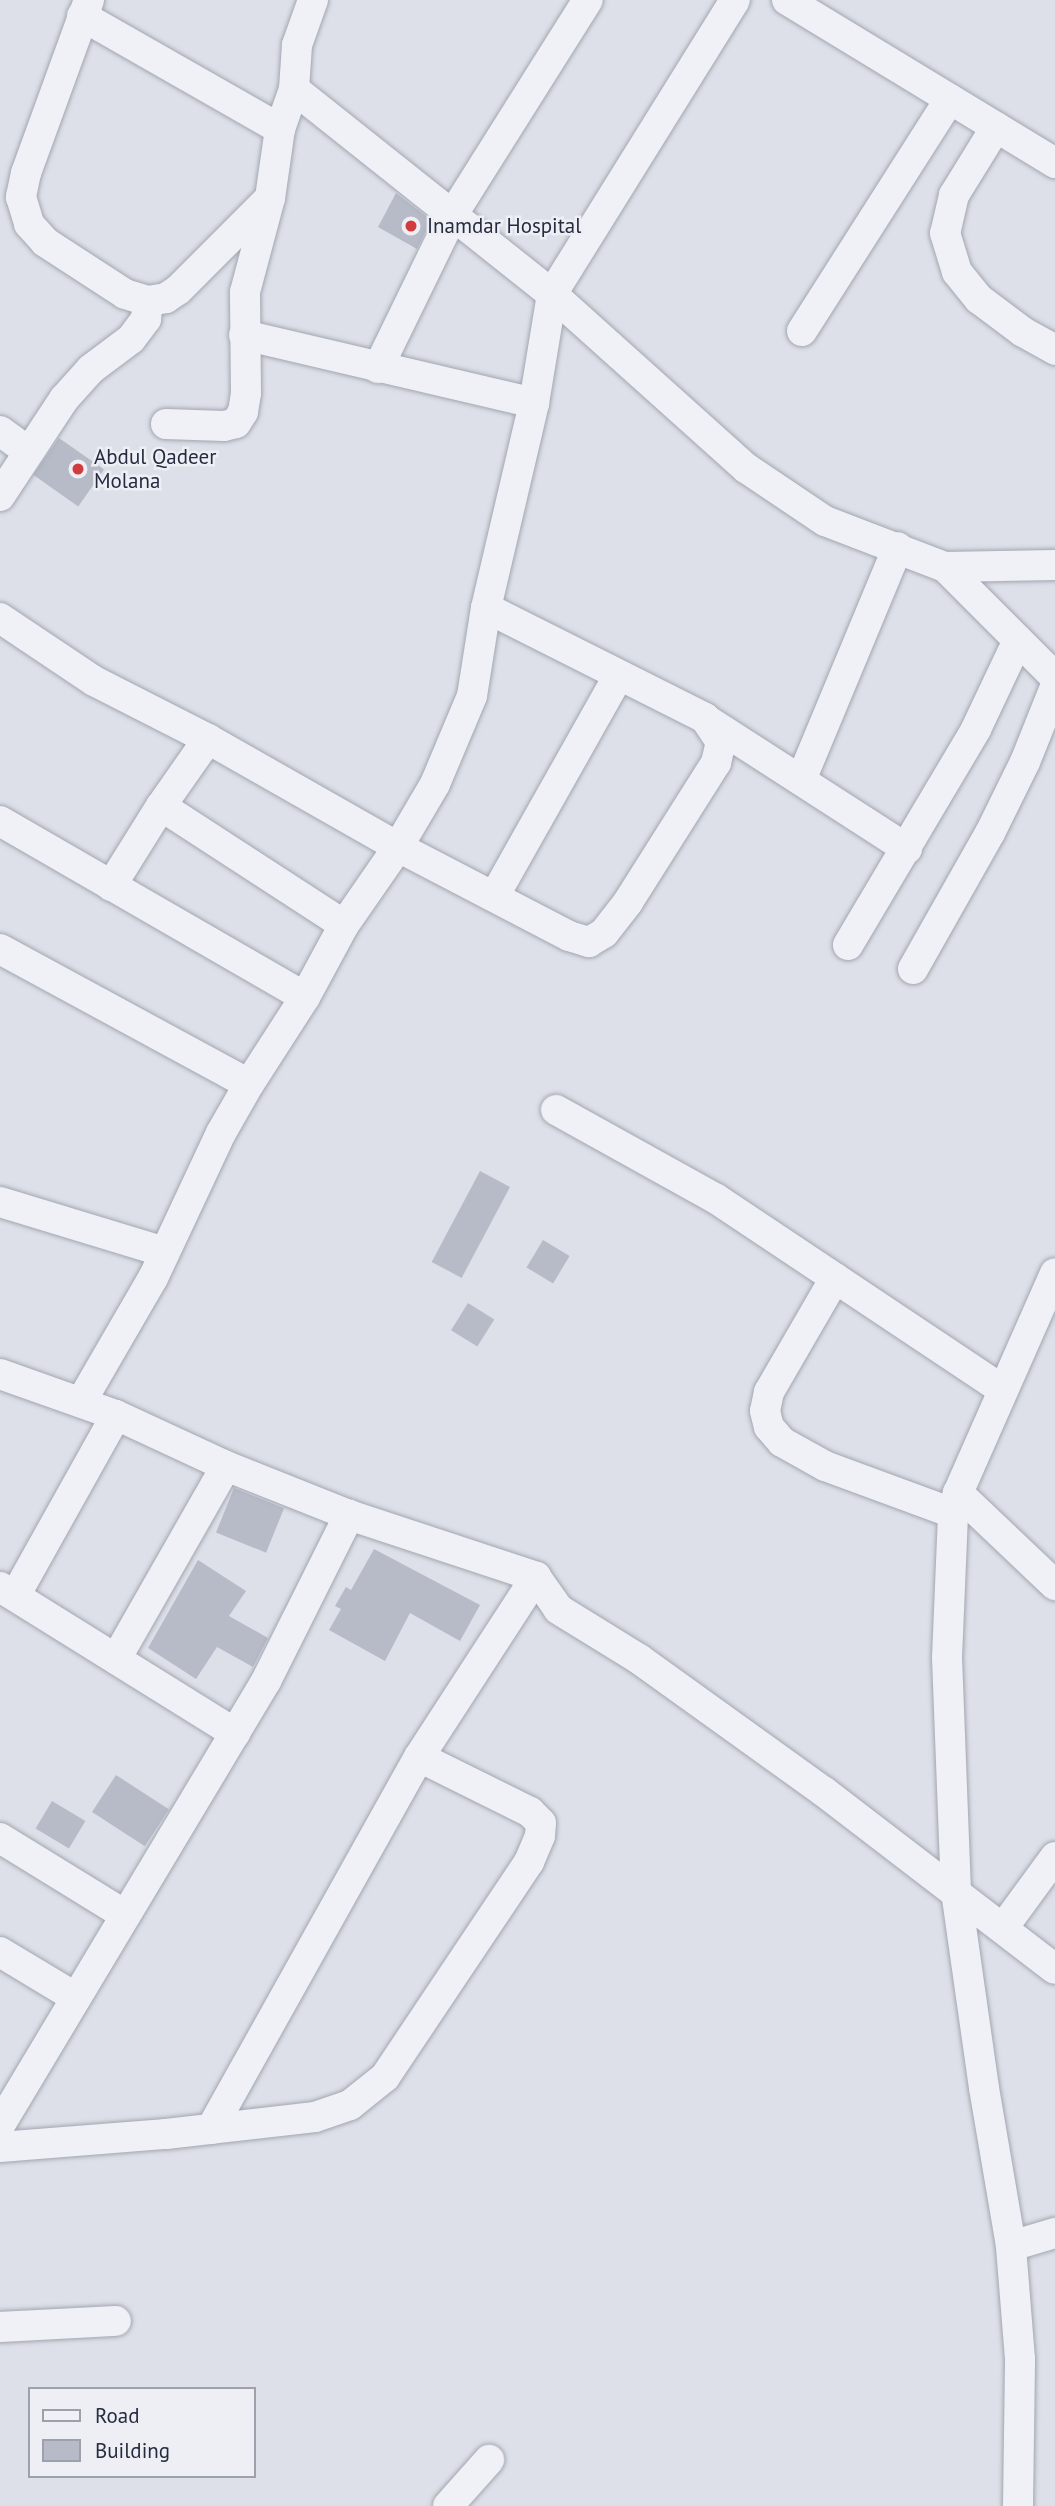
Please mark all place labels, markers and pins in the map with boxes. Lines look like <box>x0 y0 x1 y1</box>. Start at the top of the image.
place label: Inamdar Hospital <box>427 213 581 239</box>
marker: Inamdar Hospital <box>401 216 421 236</box>
place label: Abdul Qadeer Molana <box>94 444 216 494</box>
marker: Abdul Qadeer Molana <box>68 459 88 479</box>

